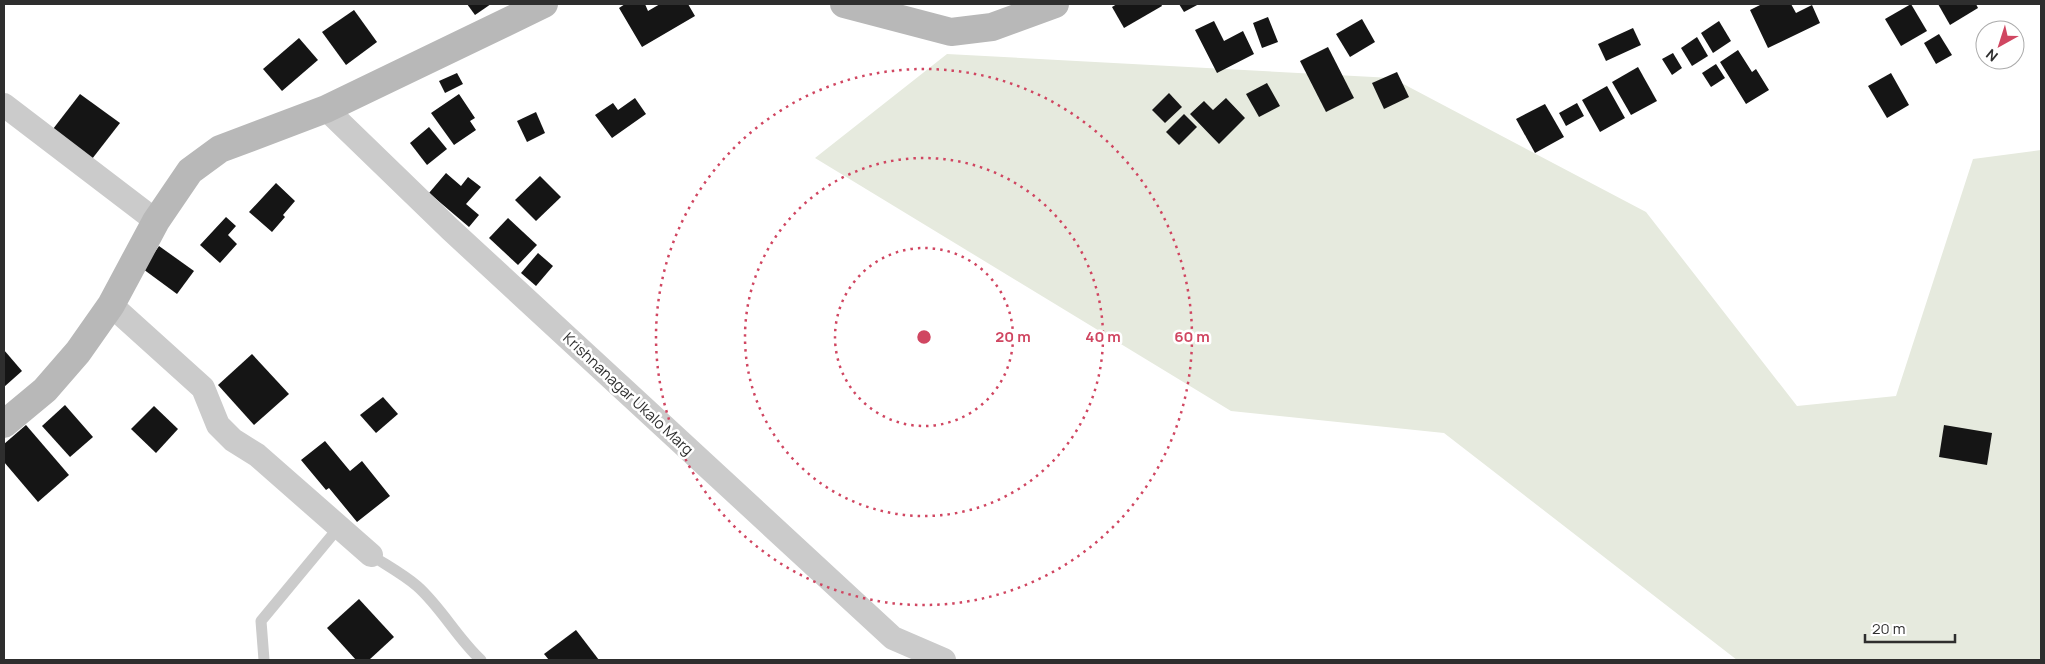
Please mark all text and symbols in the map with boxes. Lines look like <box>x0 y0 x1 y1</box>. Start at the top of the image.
north arrow <box>1975 20 2025 70</box>
text: N <box>1982 45 2001 66</box>
text: 20 m <box>995 326 1031 347</box>
text: 40 m <box>1085 326 1121 347</box>
text: 60 m <box>1174 326 1210 347</box>
street label: Krishnanagar Ukalo Marg <box>559 328 698 460</box>
centre of rings <box>915 328 933 346</box>
scale bar <box>1865 612 1955 644</box>
text: 20 m <box>1872 618 1905 639</box>

